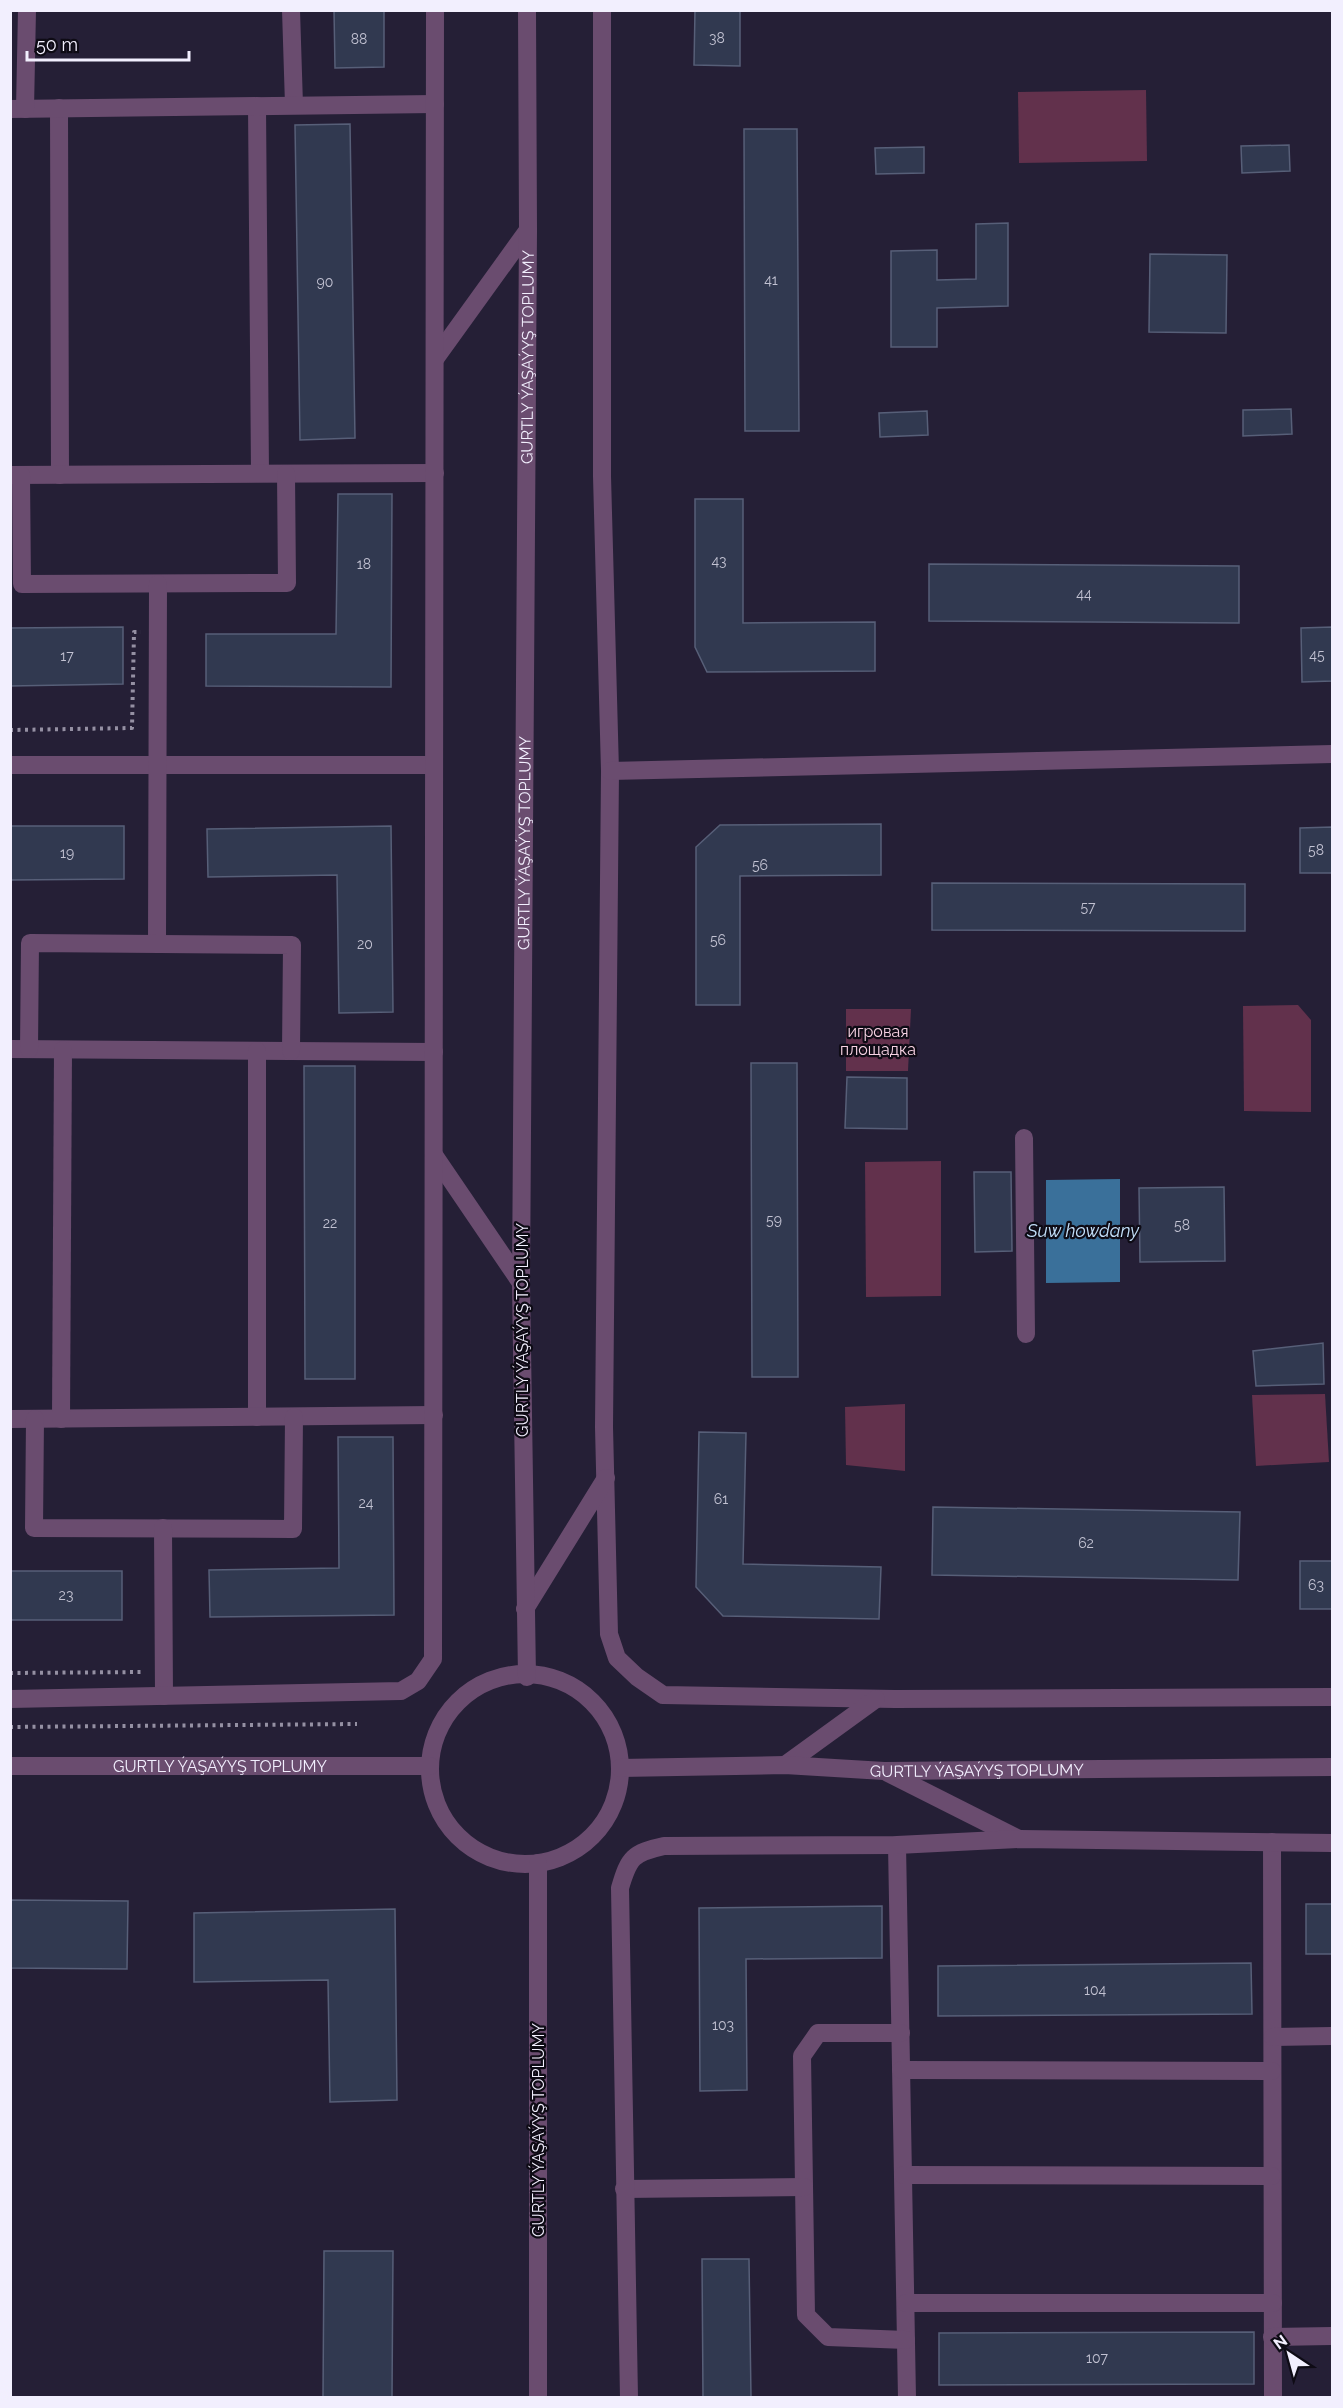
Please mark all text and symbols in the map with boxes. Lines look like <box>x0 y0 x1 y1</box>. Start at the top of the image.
scale bar <box>27 24 189 62</box>
house number: 38 <box>709 30 725 46</box>
house number: 88 <box>351 31 367 47</box>
text: 50 m <box>36 34 78 55</box>
street label: GURTLY ÝAŞAÝYŞ TOPLUMY <box>517 249 538 464</box>
house number: 41 <box>764 272 778 288</box>
house number: 90 <box>317 274 333 290</box>
house number: 43 <box>711 553 727 569</box>
house number: 18 <box>357 556 371 572</box>
house number: 44 <box>1076 586 1092 602</box>
house number: 45 <box>1309 647 1325 663</box>
house number: 17 <box>60 648 74 664</box>
street label: GURTLY ÝAŞAÝYŞ TOPLUMY <box>514 735 535 950</box>
house number: 58 <box>1308 842 1324 858</box>
house number: 19 <box>60 845 74 861</box>
house number: 56 <box>752 857 768 873</box>
house number: 57 <box>1080 899 1096 915</box>
house number: 56 <box>710 932 726 948</box>
house number: 20 <box>357 936 373 952</box>
park label: игровая площадка <box>840 1022 916 1059</box>
house number: 59 <box>766 1212 782 1228</box>
house number: 22 <box>323 1215 337 1231</box>
house number: 58 <box>1174 1217 1190 1233</box>
water label: Suw howdany <box>1026 1220 1140 1241</box>
street label: GURTLY ÝAŞAÝYŞ TOPLUMY <box>512 1223 532 1437</box>
house number: 61 <box>714 1491 728 1507</box>
house number: 24 <box>359 1495 374 1511</box>
house number: 62 <box>1078 1535 1094 1551</box>
house number: 63 <box>1308 1577 1324 1593</box>
house number: 23 <box>59 1587 73 1603</box>
street label: GURTLY ÝAŞAÝYŞ TOPLUMY <box>113 1756 328 1776</box>
street label: GURTLY ÝAŞAÝYŞ TOPLUMY <box>869 1760 1084 1781</box>
house number: 104 <box>1084 1982 1106 1998</box>
house number: 103 <box>712 2017 734 2033</box>
street label: GURTLY ÝAŞAÝYŞ TOPLUMY <box>528 2023 548 2237</box>
north arrow <box>1259 2324 1319 2384</box>
text: N <box>1270 2331 1291 2354</box>
house number: 107 <box>1086 2350 1108 2366</box>

